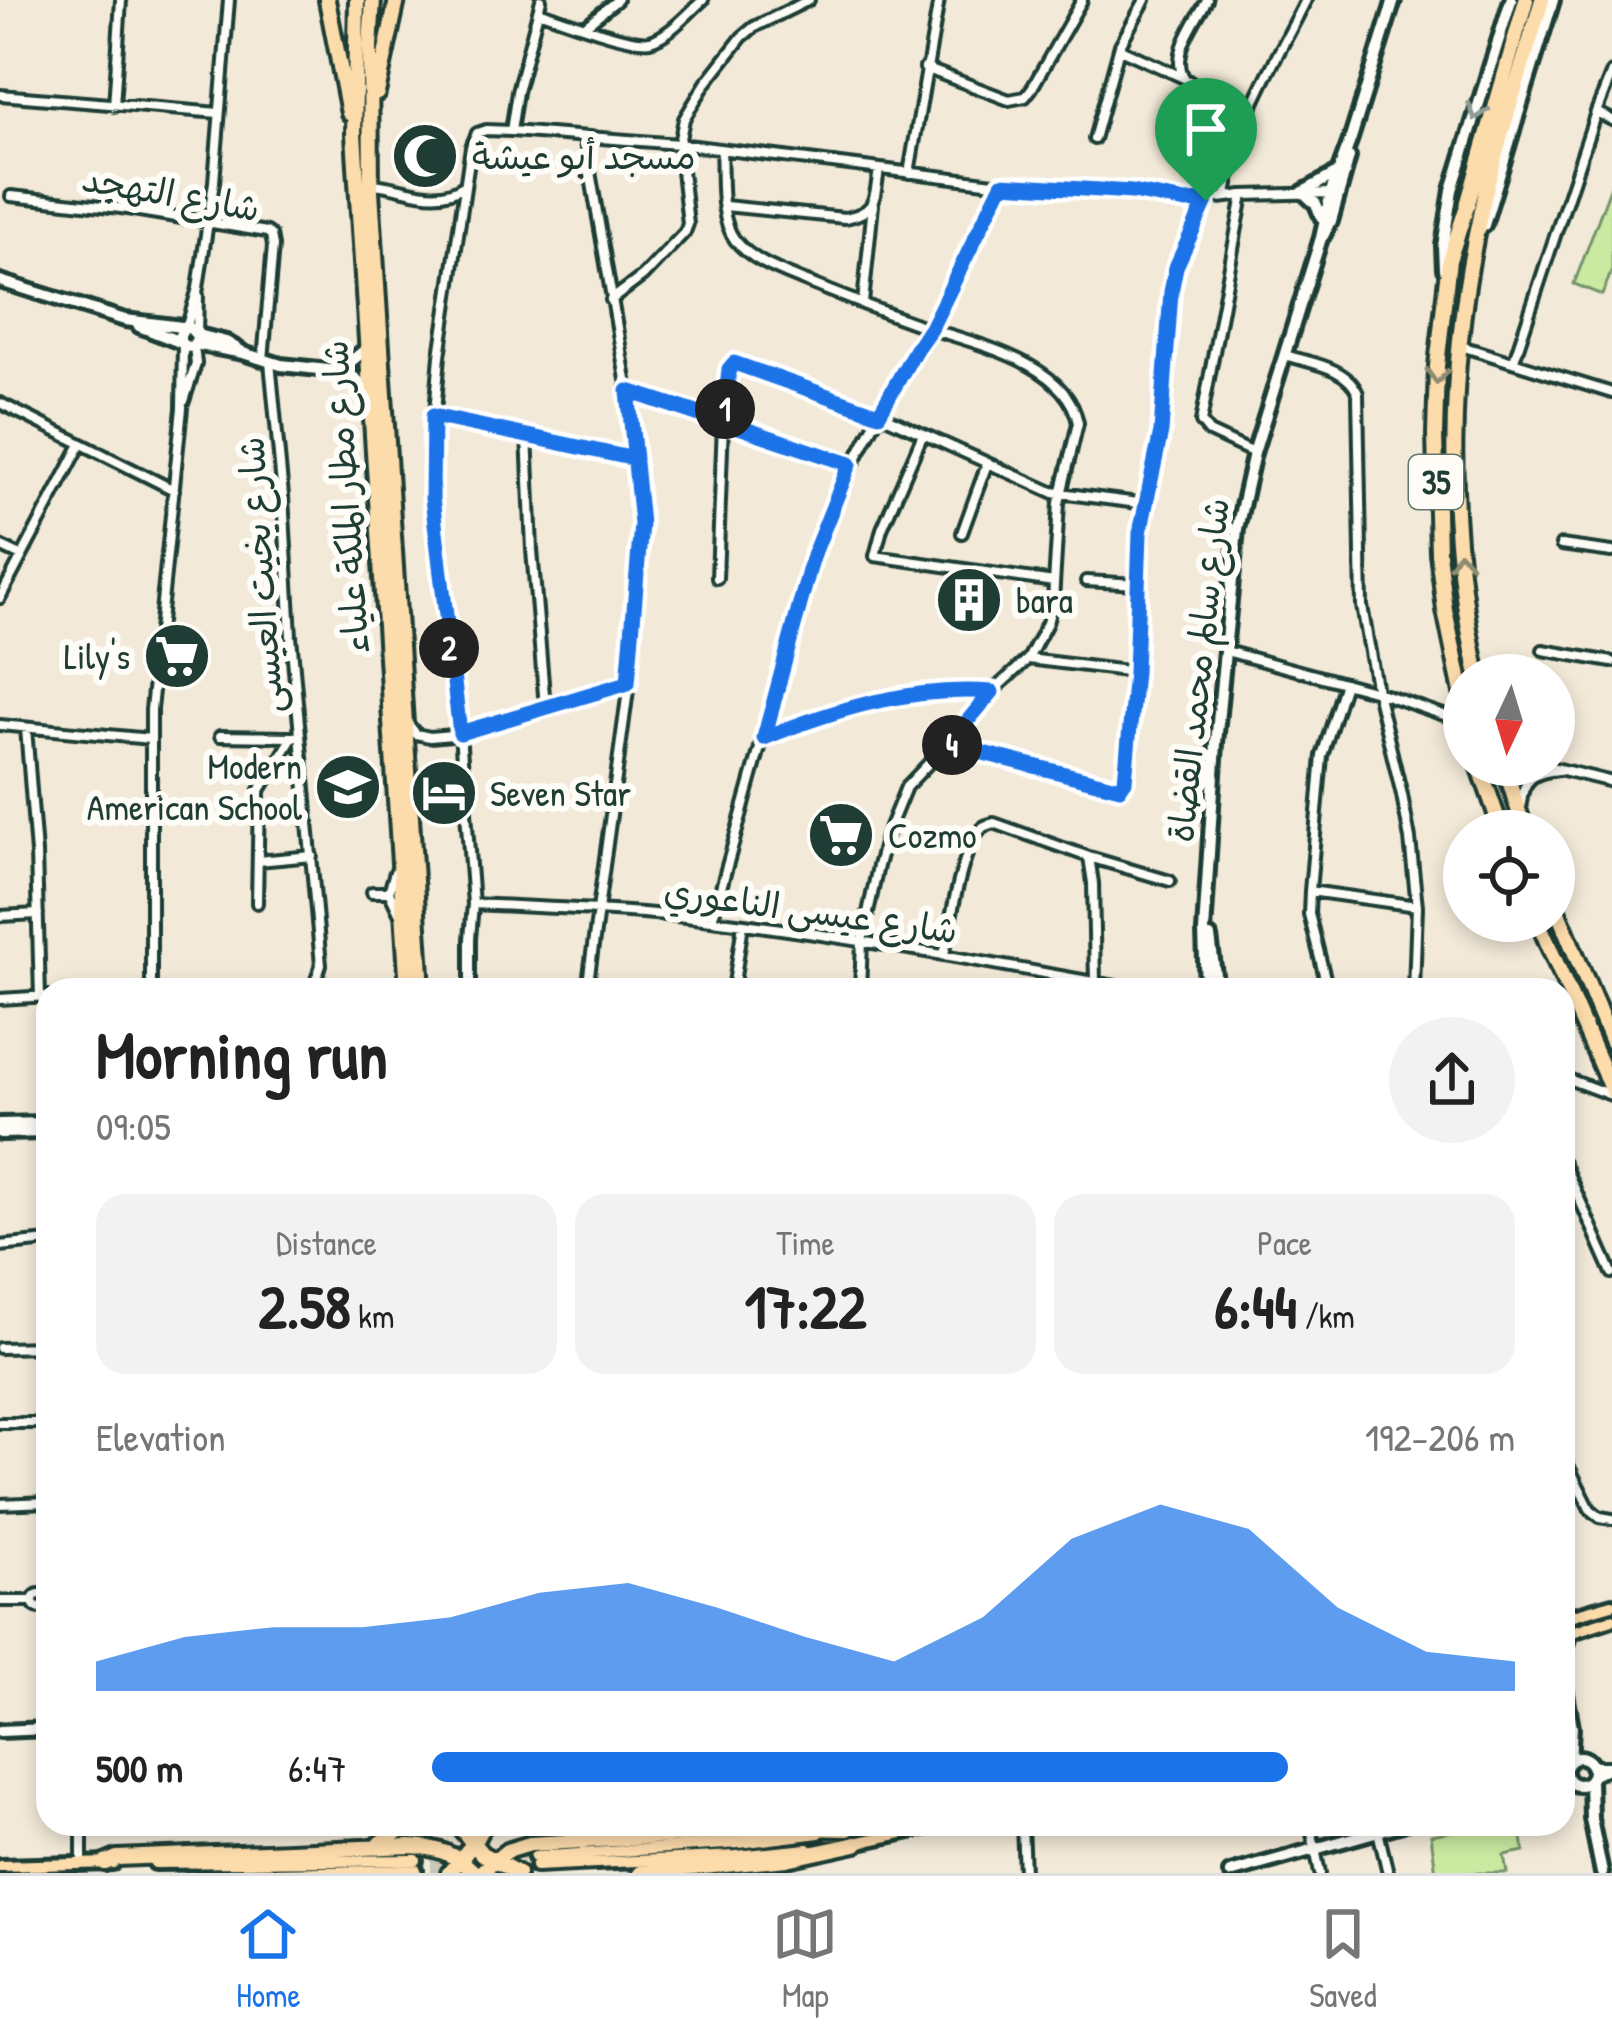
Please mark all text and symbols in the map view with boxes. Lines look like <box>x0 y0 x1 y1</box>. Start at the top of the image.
pin <box>1155 78 1257 201</box>
icon: arrive <box>1173 96 1239 162</box>
one-way arrow <box>1466 101 1491 122</box>
mosque icon: مسجد أبو عيشة <box>390 121 460 191</box>
place label: مسجد أبو عيشة <box>472 131 696 180</box>
street label: شارع التهجد <box>78 153 264 234</box>
street label: شارع مطار الملكة علياء <box>309 339 382 655</box>
one-way arrow <box>1424 367 1450 386</box>
pin: 1 <box>695 379 755 439</box>
text: 1 <box>719 387 731 431</box>
street label: شارع بخيت العيسى <box>225 435 296 715</box>
road number: 35 <box>1409 455 1463 509</box>
street label: شارع سالم محمد القضاة <box>1155 495 1244 845</box>
one-way arrow <box>1448 550 1473 569</box>
building icon: bara <box>934 565 1004 635</box>
place label: bara <box>1016 575 1073 624</box>
pin: 2 <box>419 618 479 678</box>
supermarket icon: Lily's <box>142 621 212 691</box>
text: 2 <box>441 626 457 670</box>
place label: Lily's <box>64 631 130 680</box>
north arrow <box>1443 654 1575 786</box>
map controls <box>1443 654 1575 942</box>
pin: 4 <box>922 715 982 775</box>
text: 4 <box>946 723 958 767</box>
place label: Modern American School <box>87 741 302 831</box>
school or university icon: Modern American School <box>313 752 383 822</box>
hotel icon: Seven Star <box>409 758 479 828</box>
place label: Seven Star <box>490 768 631 817</box>
supermarket icon: Cozmo <box>806 800 876 870</box>
place label: Cozmo <box>888 810 977 859</box>
button: locate <box>1443 810 1575 942</box>
street label: شارع عيسى الناعوري <box>661 865 961 956</box>
text: Morning run <box>96 1009 388 1099</box>
button: share <box>1389 1017 1515 1143</box>
text: 09:05 <box>96 1099 171 1152</box>
text: Distance <box>276 1221 377 1265</box>
text: Time <box>776 1221 835 1265</box>
text: Pace <box>1257 1221 1312 1265</box>
text: 2.58 <box>258 1265 351 1347</box>
text: 17:22 <box>745 1265 866 1347</box>
text: 6:44 <box>1214 1265 1297 1347</box>
text: km <box>351 1294 395 1338</box>
text: /km <box>1297 1294 1355 1338</box>
text: Elevation <box>96 1410 226 1463</box>
text: 192–206 m <box>1365 1410 1515 1463</box>
text: 500 m <box>96 1741 183 1794</box>
text: 6:47 <box>288 1741 347 1794</box>
tab: Home <box>235 1901 301 2017</box>
tab: Map <box>772 1901 838 2017</box>
tab: Saved <box>1309 1901 1377 2017</box>

